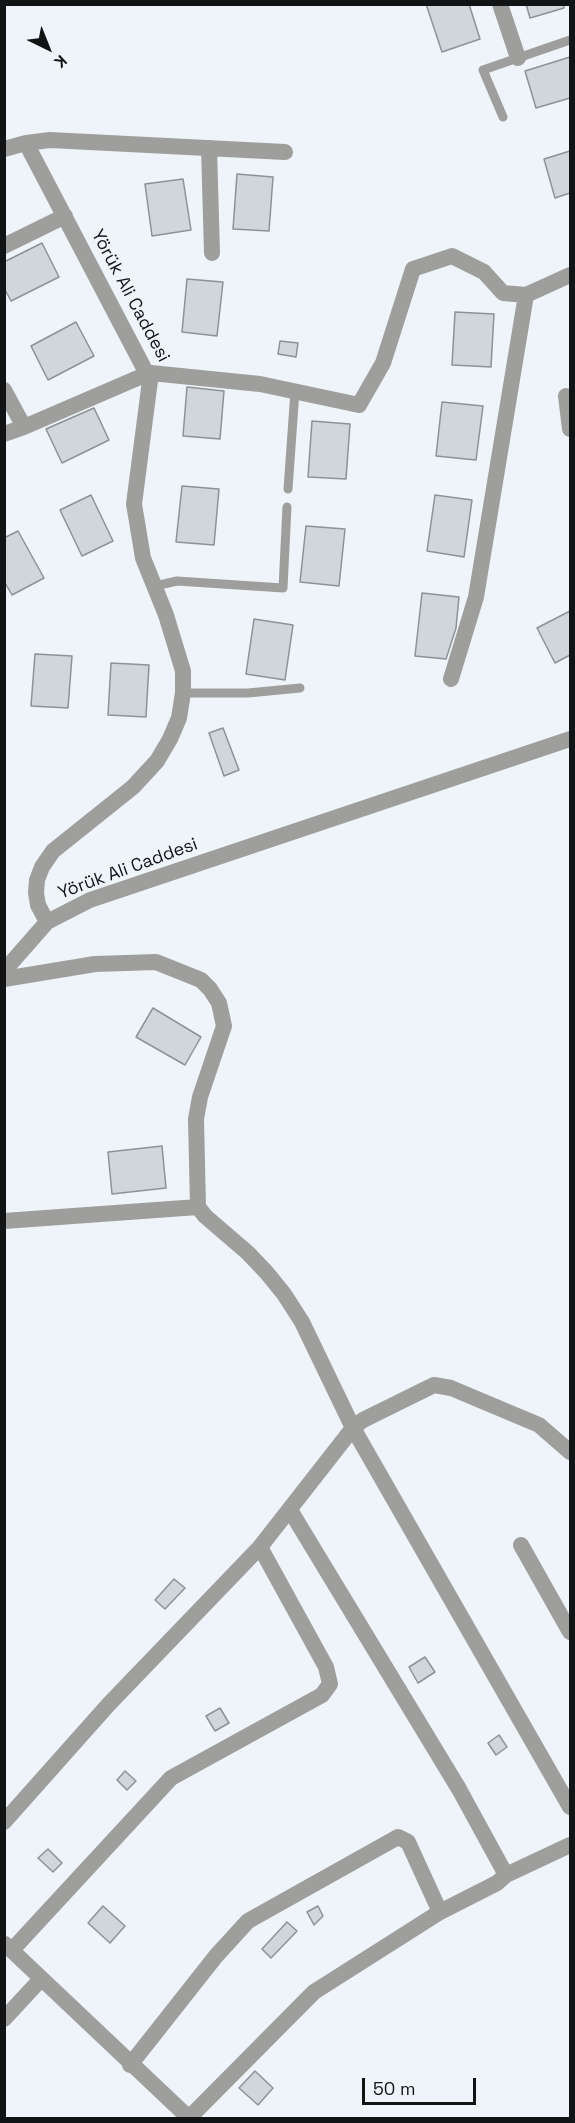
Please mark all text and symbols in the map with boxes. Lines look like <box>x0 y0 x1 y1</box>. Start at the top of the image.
north arrow <box>18 18 78 78</box>
text: K <box>50 50 71 73</box>
street label: Yörük Ali Caddesi <box>86 226 174 366</box>
street label: Yörük Ali Caddesi <box>55 834 201 904</box>
scale bar <box>365 2066 479 2104</box>
text: 50 m <box>373 2077 415 2100</box>

